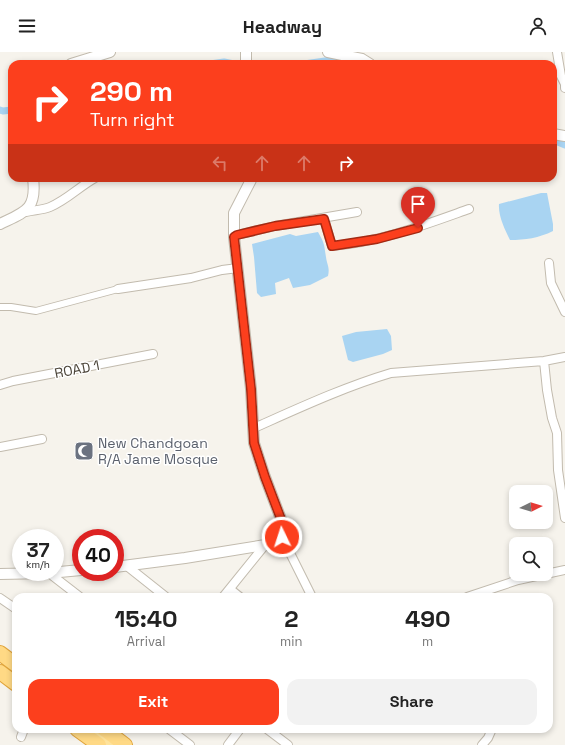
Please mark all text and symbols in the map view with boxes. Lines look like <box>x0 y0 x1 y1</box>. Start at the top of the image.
icon: menu <box>16 15 38 37</box>
text: Headway <box>243 15 322 38</box>
icon: person <box>527 15 549 37</box>
text: 290 m <box>90 73 173 109</box>
icon: right <box>24 76 76 128</box>
text: Turn right <box>90 108 174 131</box>
icon: left <box>209 152 231 174</box>
icon: ahead <box>251 152 273 174</box>
icon: ahead <box>293 152 315 174</box>
icon: right <box>335 152 357 174</box>
pin <box>401 187 435 228</box>
icon: arrive <box>407 193 429 215</box>
street label: ROAD 1 <box>53 356 101 382</box>
place label: New Chandgoan R/A Jame Mosque <box>98 434 218 468</box>
mosque icon: New Chandgoan R/A Jame Mosque <box>73 440 95 462</box>
north arrow <box>509 485 553 529</box>
map controls <box>509 485 553 581</box>
position arrow <box>261 516 303 558</box>
speed limit sign: 40 <box>72 529 124 581</box>
text: 37 <box>26 537 50 563</box>
button: search <box>509 537 553 581</box>
text: km/h <box>26 558 50 571</box>
text: 15:40 <box>114 603 178 634</box>
text: 2 <box>284 603 298 634</box>
text: 490 <box>405 603 451 634</box>
text: Arrival <box>127 633 165 650</box>
text: min <box>280 633 302 650</box>
text: m <box>422 633 433 650</box>
button: Exit <box>28 679 279 725</box>
button: Share <box>287 679 537 725</box>

